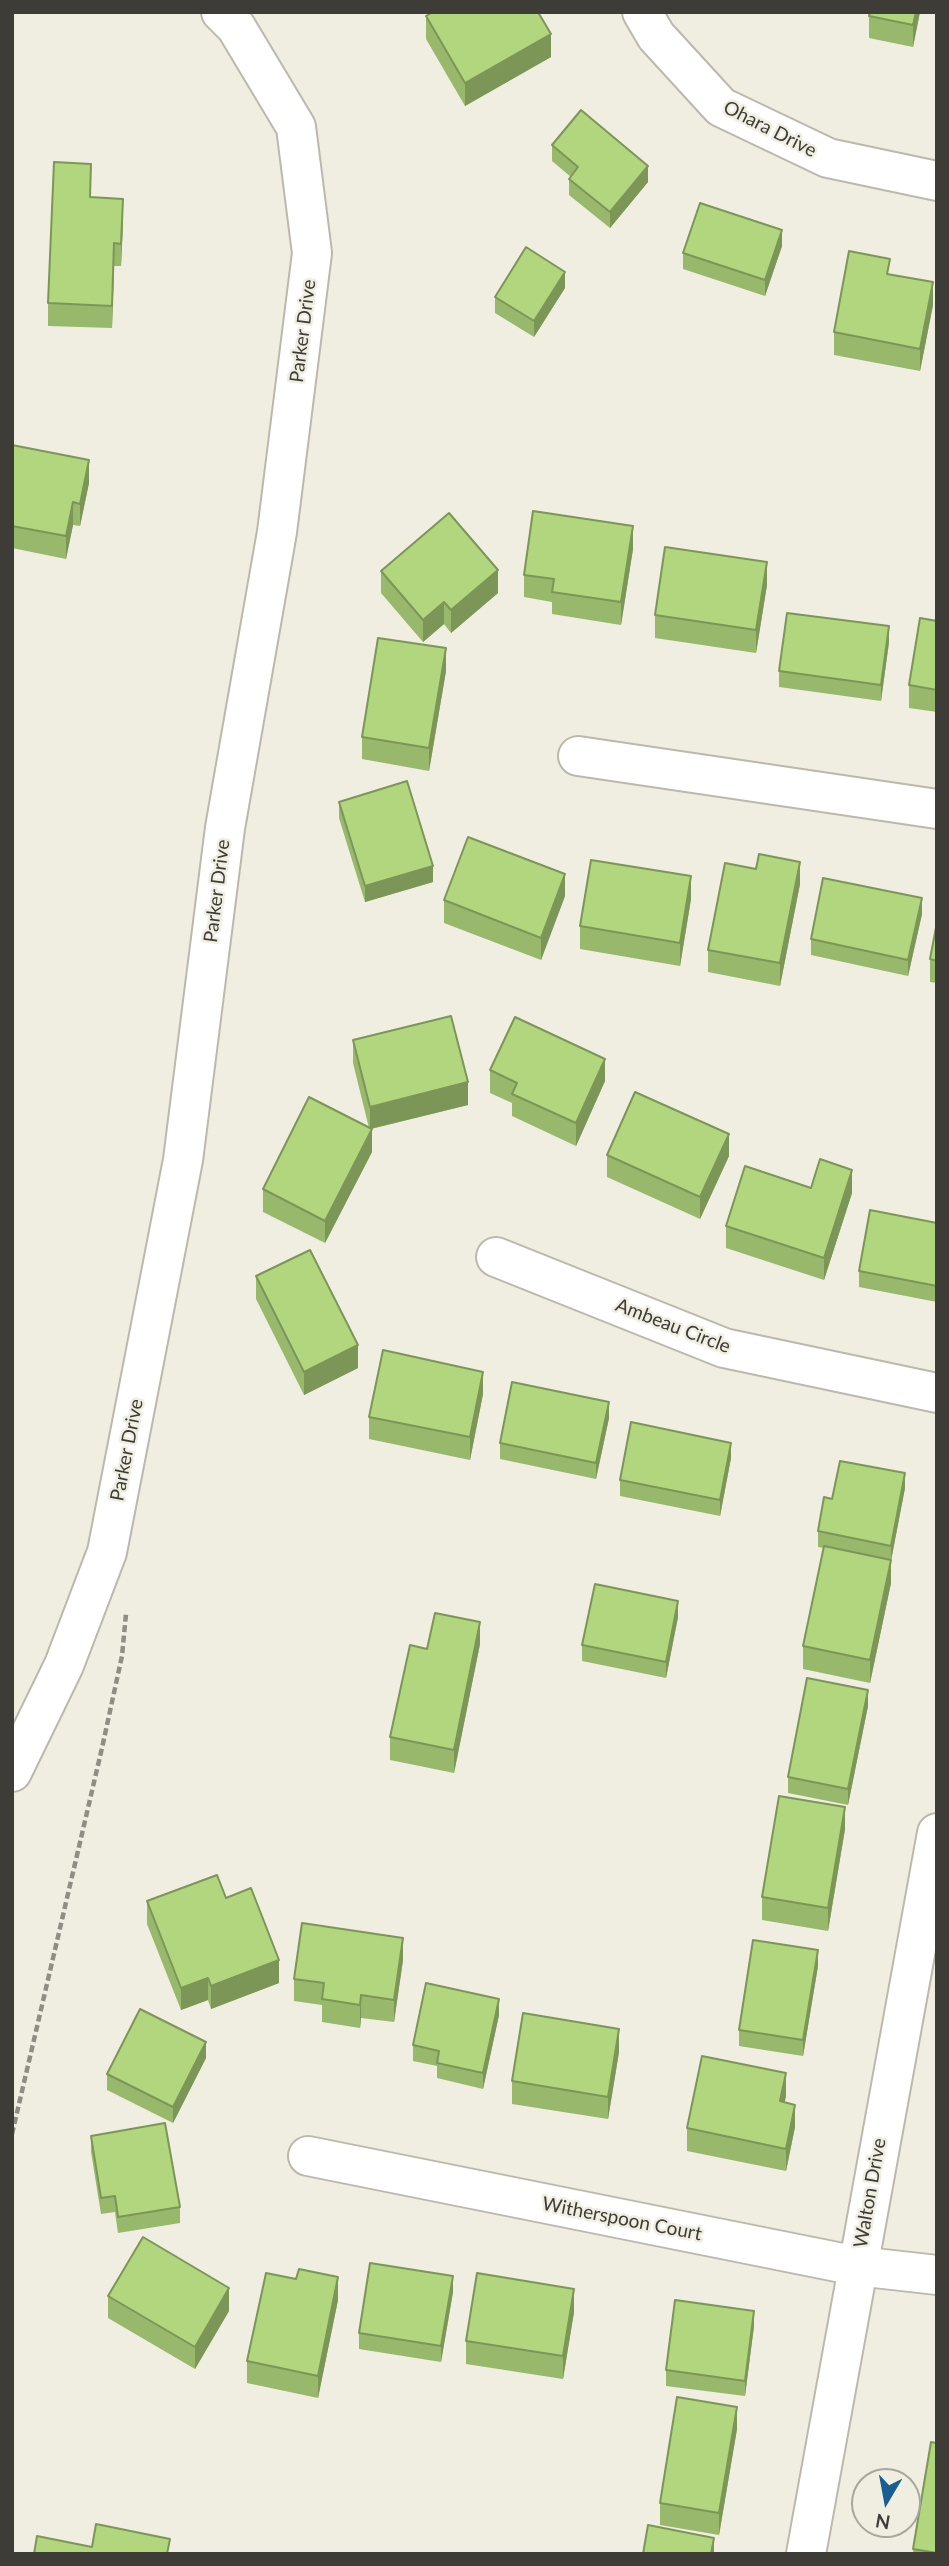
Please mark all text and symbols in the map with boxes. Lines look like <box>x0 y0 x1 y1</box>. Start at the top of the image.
street label: Ohara Drive <box>720 96 820 162</box>
street label: Parker Drive <box>285 278 321 384</box>
street label: Parker Drive <box>199 838 235 944</box>
street label: Ambeau Circle <box>612 1294 734 1358</box>
street label: Parker Drive <box>106 1397 148 1503</box>
street label: Walton Drive <box>849 2136 891 2250</box>
street label: Witherspoon Court <box>540 2192 704 2246</box>
north arrow <box>851 2468 921 2538</box>
text: N <box>873 2510 892 2535</box>

